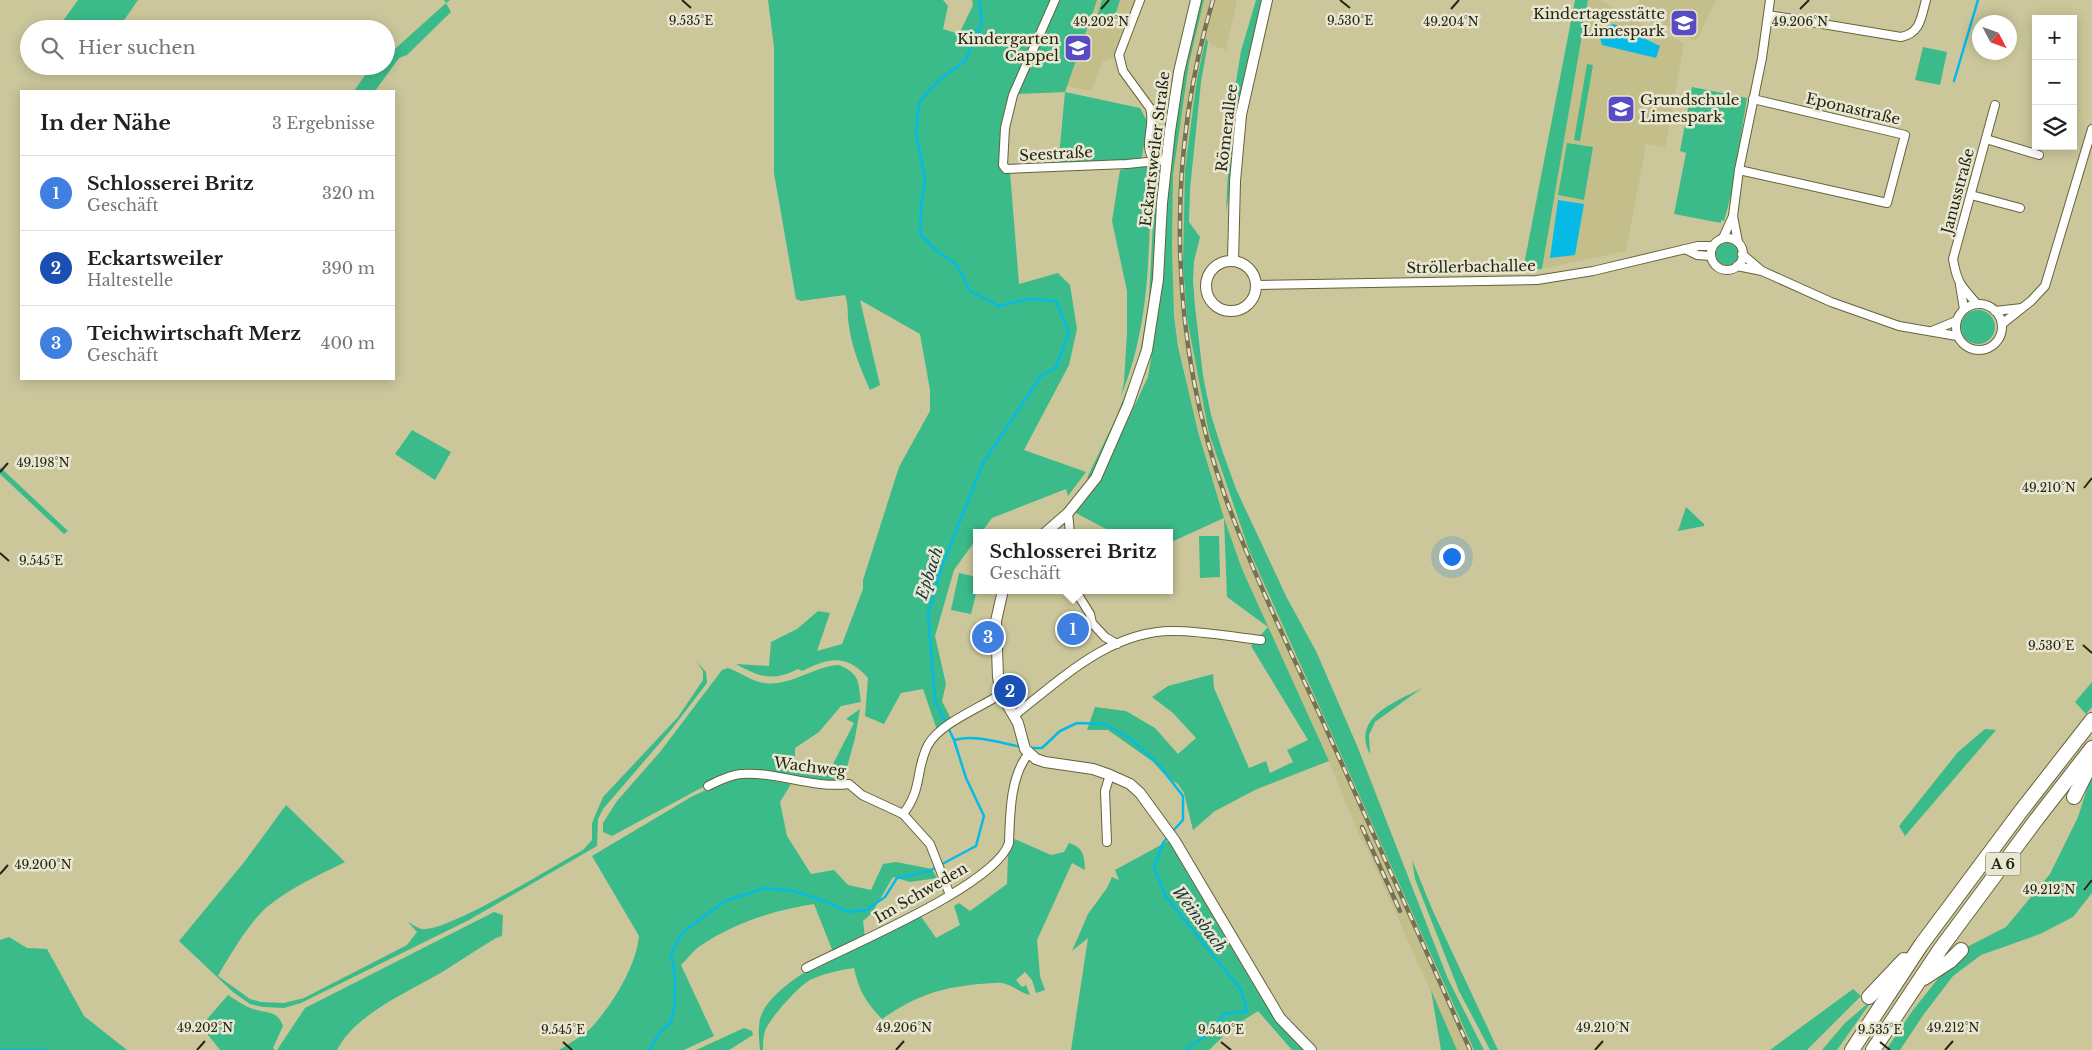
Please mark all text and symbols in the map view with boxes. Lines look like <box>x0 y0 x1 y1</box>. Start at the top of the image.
place label: Kindertagesstätte Limespark <box>1533 4 1666 40</box>
school or university icon: Kindertagesstätte Limespark <box>1669 8 1699 38</box>
text: 9.535°E <box>669 13 714 28</box>
text: 9.530°E <box>1327 13 1373 28</box>
text: 49.202°N <box>1073 14 1129 29</box>
text: 49.204°N <box>1423 14 1479 29</box>
text: 49.206°N <box>1772 14 1828 29</box>
north arrow <box>1972 15 2017 60</box>
map controls <box>2032 15 2077 150</box>
button: + <box>2032 15 2077 60</box>
search box <box>20 20 395 75</box>
place label: Kindergarten Cappel <box>957 29 1059 65</box>
school or university icon: Kindergarten Cappel <box>1063 33 1093 63</box>
icon: search <box>38 34 66 62</box>
text: Hier suchen <box>78 36 196 59</box>
button: − <box>2032 60 2077 105</box>
street label: Eckartsweiler Straße <box>1136 70 1173 228</box>
street label: Römerallee <box>1212 83 1241 173</box>
street label: Eponastraße <box>1804 88 1902 129</box>
place label: Grundschule Limespark <box>1640 90 1739 126</box>
school or university icon: Grundschule Limespark <box>1606 94 1636 124</box>
button: layers <box>2032 105 2077 150</box>
text: In der Nähe <box>40 110 171 136</box>
text: 3 Ergebnisse <box>272 113 375 133</box>
street label: Seestraße <box>1019 142 1093 165</box>
street label: Janusstraße <box>1936 146 1978 238</box>
text: Schlosserei Britz <box>87 172 254 195</box>
text: 1 <box>53 183 59 203</box>
text: 320 m <box>322 183 375 203</box>
text: Geschäft <box>87 195 158 215</box>
text: Eckartsweiler <box>87 247 223 270</box>
street label: Ströllerbachallee <box>1406 256 1536 277</box>
text: 2 <box>51 258 61 278</box>
text: 390 m <box>322 258 375 278</box>
text: Haltestelle <box>87 270 173 290</box>
text: Teichwirtschaft Merz <box>87 322 301 345</box>
text: 3 <box>51 333 61 353</box>
text: 400 m <box>321 333 375 353</box>
text: Geschäft <box>87 345 158 365</box>
text: 49.198°N <box>17 455 70 470</box>
text: 49.210°N <box>2022 480 2076 495</box>
popup <box>973 529 1173 594</box>
text: Schlosserei Britz <box>990 540 1156 563</box>
water label: Epbach <box>911 544 947 603</box>
your location <box>1439 544 1465 570</box>
text: 9.545°E <box>19 553 63 568</box>
text: Geschäft <box>990 563 1061 583</box>
pin: 1 <box>1057 610 1089 648</box>
pin: 3 <box>972 618 1004 656</box>
text: 9.530°E <box>2028 638 2074 653</box>
pin: 2 <box>994 672 1026 710</box>
street label: Wachweg <box>772 753 848 780</box>
road number: A 6 <box>1986 852 2020 876</box>
text: 49.200°N <box>14 857 72 872</box>
street label: Im Schweden <box>871 858 971 927</box>
water label: Weinsbach <box>1169 882 1231 956</box>
text: 49.212°N <box>2023 882 2076 897</box>
text: 49.202°N <box>177 1020 233 1035</box>
text: 49.206°N <box>876 1020 932 1035</box>
text: 49.210°N <box>1576 1020 1630 1035</box>
text: 49.212°N <box>1927 1020 1980 1035</box>
text: 9.545°E <box>541 1022 585 1037</box>
text: 9.540°E <box>1198 1022 1244 1037</box>
text: 9.535°E <box>1858 1022 1903 1037</box>

